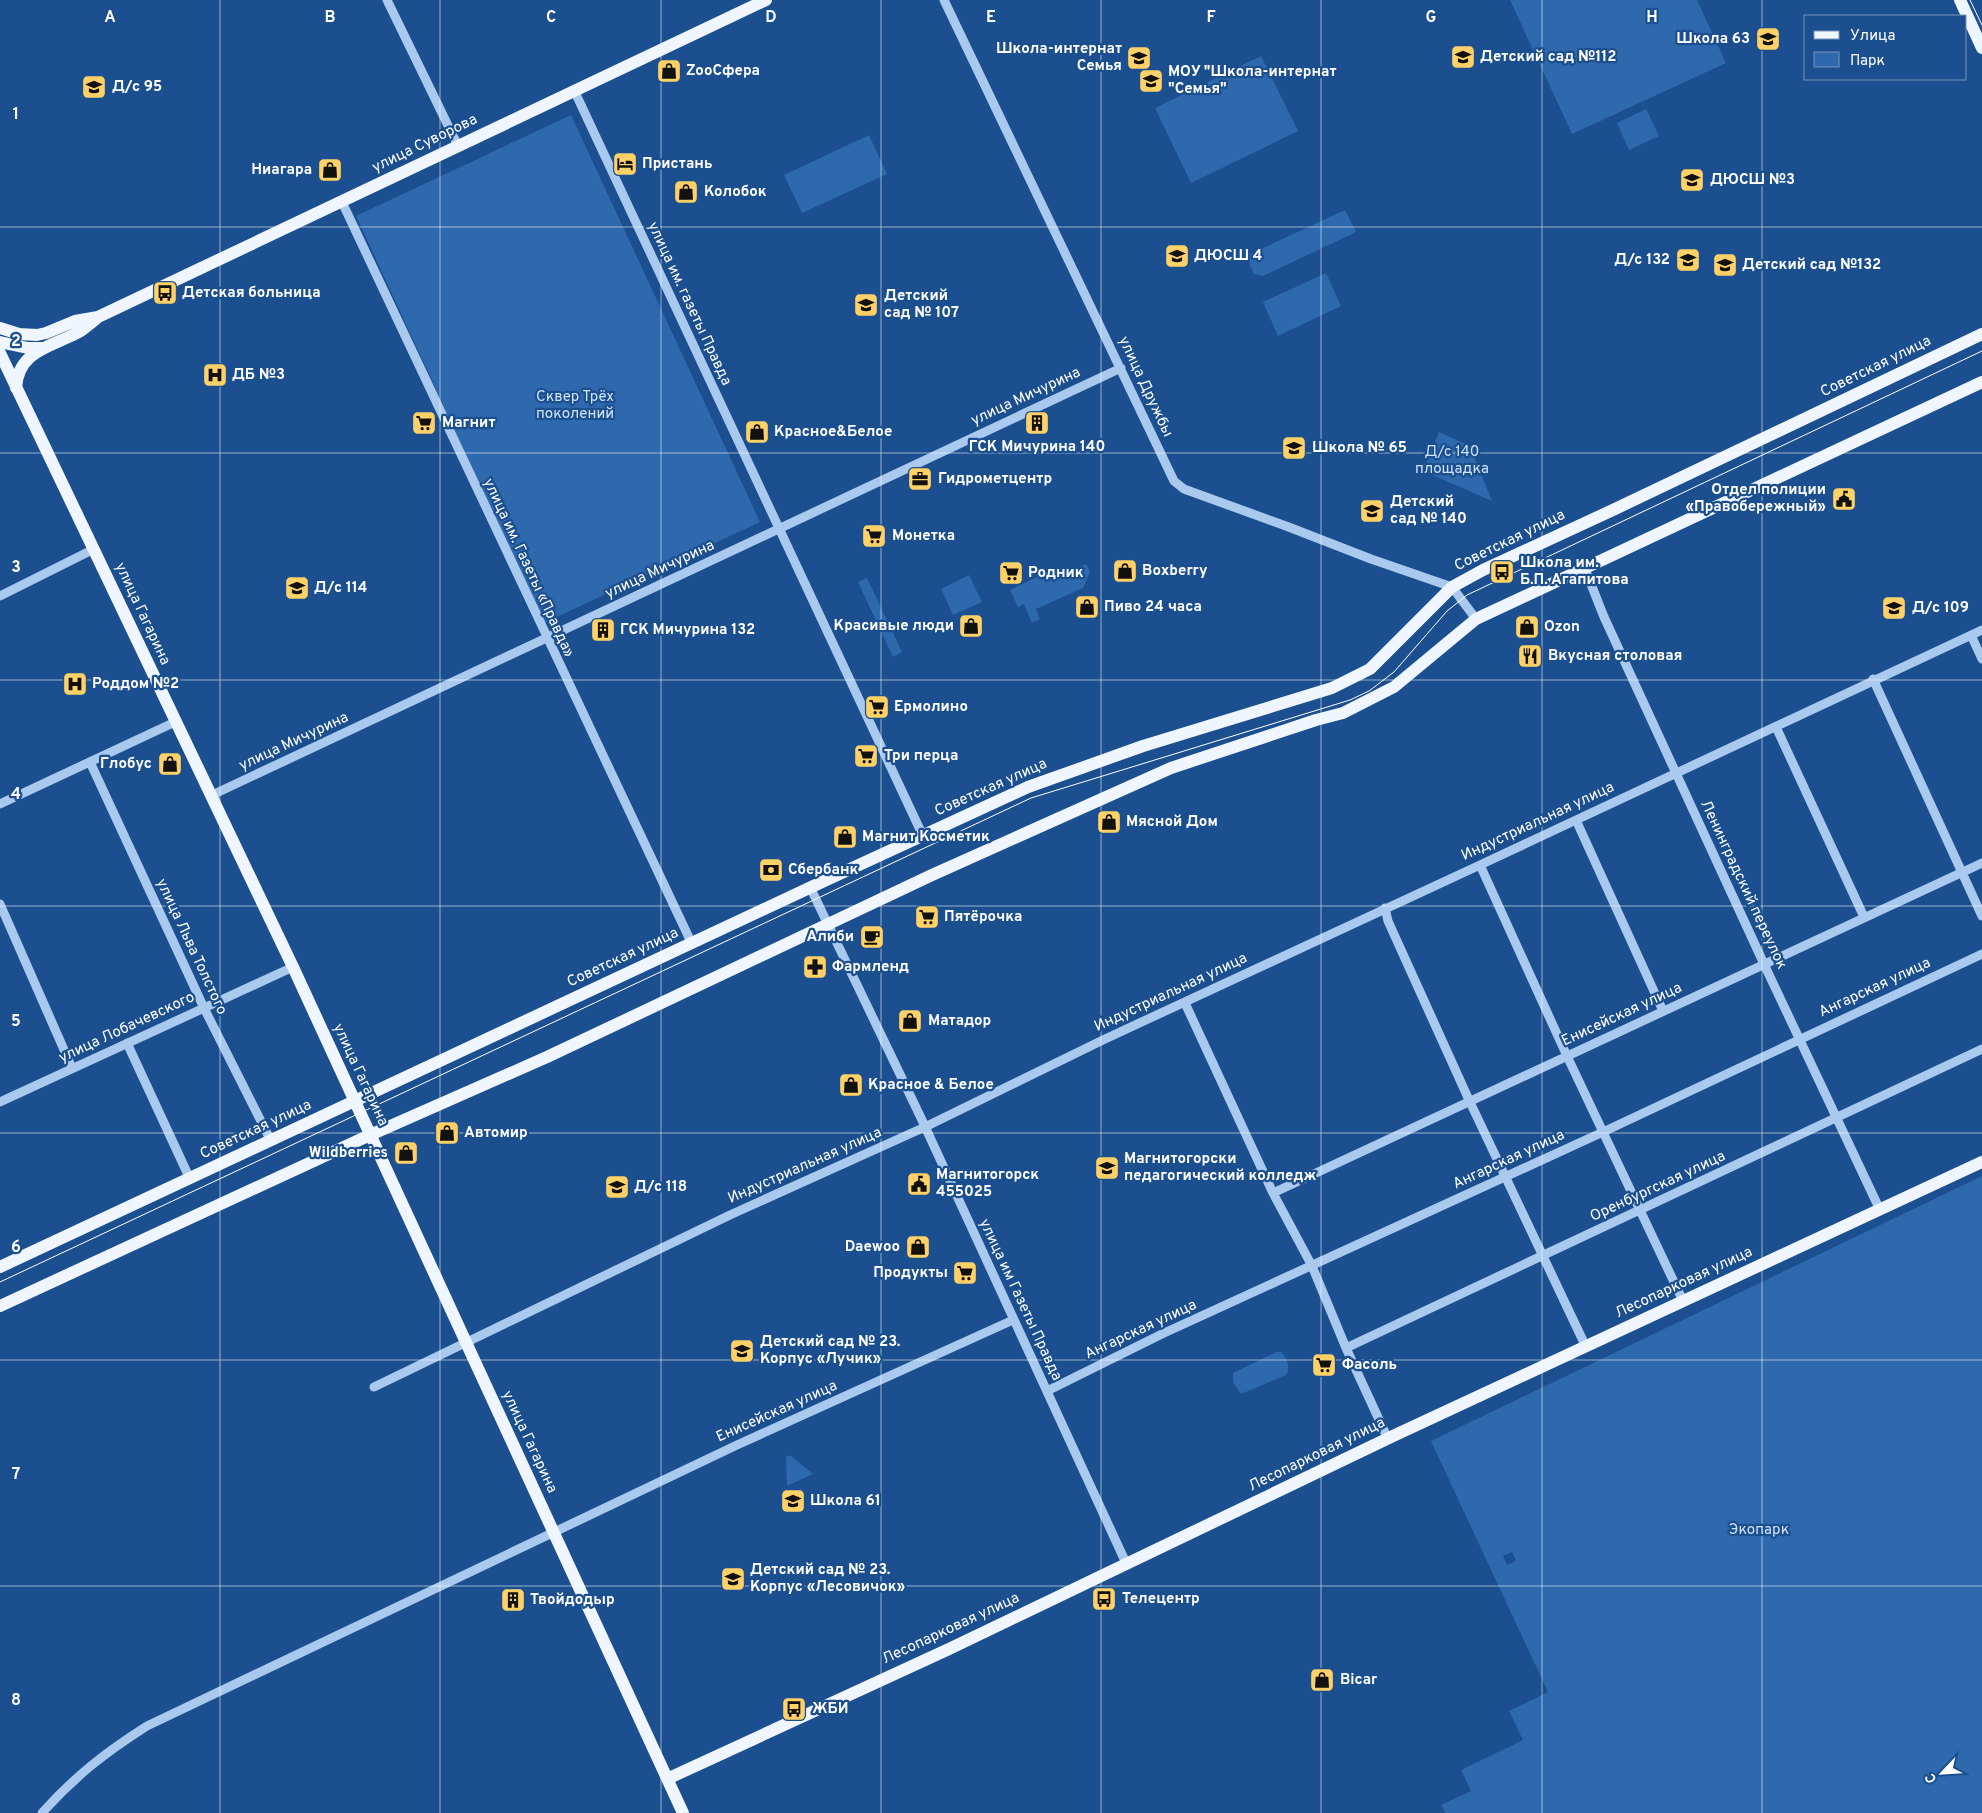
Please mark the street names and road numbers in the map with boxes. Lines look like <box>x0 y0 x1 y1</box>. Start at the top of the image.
street label: улица Суворова <box>369 110 481 178</box>
street label: улица им. газеты Правда <box>643 219 735 389</box>
street label: Советская улица <box>1818 332 1934 402</box>
street label: улица Дружбы <box>1113 334 1177 440</box>
street label: улица Мичурина <box>968 363 1084 431</box>
street label: улица им. Газеты «Правда» <box>478 475 578 661</box>
street label: Советская улица <box>1452 506 1568 576</box>
street label: улица Мичурина <box>602 536 718 604</box>
street label: улица Гагарина <box>110 560 174 668</box>
street label: улица Мичурина <box>236 708 352 776</box>
street label: Советская улица <box>932 755 1050 821</box>
street label: Индустриальная улица <box>1459 778 1617 866</box>
street label: Ленинградский переулок <box>1695 797 1791 973</box>
street label: улица Льва Толстого <box>151 876 231 1018</box>
street label: Советская улица <box>564 924 682 992</box>
street label: Индустриальная улица <box>1092 949 1250 1037</box>
street label: Ангарская улица <box>1816 954 1934 1022</box>
street label: Енисейская улица <box>1559 979 1685 1051</box>
street label: улица Лобачевского <box>56 988 198 1068</box>
street label: улица Гагарина <box>328 1021 392 1129</box>
street label: Советская улица <box>197 1096 315 1164</box>
street label: Индустриальная улица <box>725 1123 885 1209</box>
street label: Ангарская улица <box>1450 1126 1568 1194</box>
street label: Оренбургская улица <box>1587 1147 1729 1227</box>
street label: улица им Газеты Правда <box>974 1216 1066 1384</box>
street label: Лесопарковая улица <box>1612 1243 1756 1323</box>
street label: Ангарская улица <box>1082 1296 1200 1364</box>
street label: Енисейская улица <box>714 1377 840 1447</box>
street label: улица Гагарина <box>497 1388 561 1496</box>
street label: Лесопарковая улица <box>1246 1414 1388 1496</box>
street label: Лесопарковая улица <box>879 1589 1023 1669</box>

